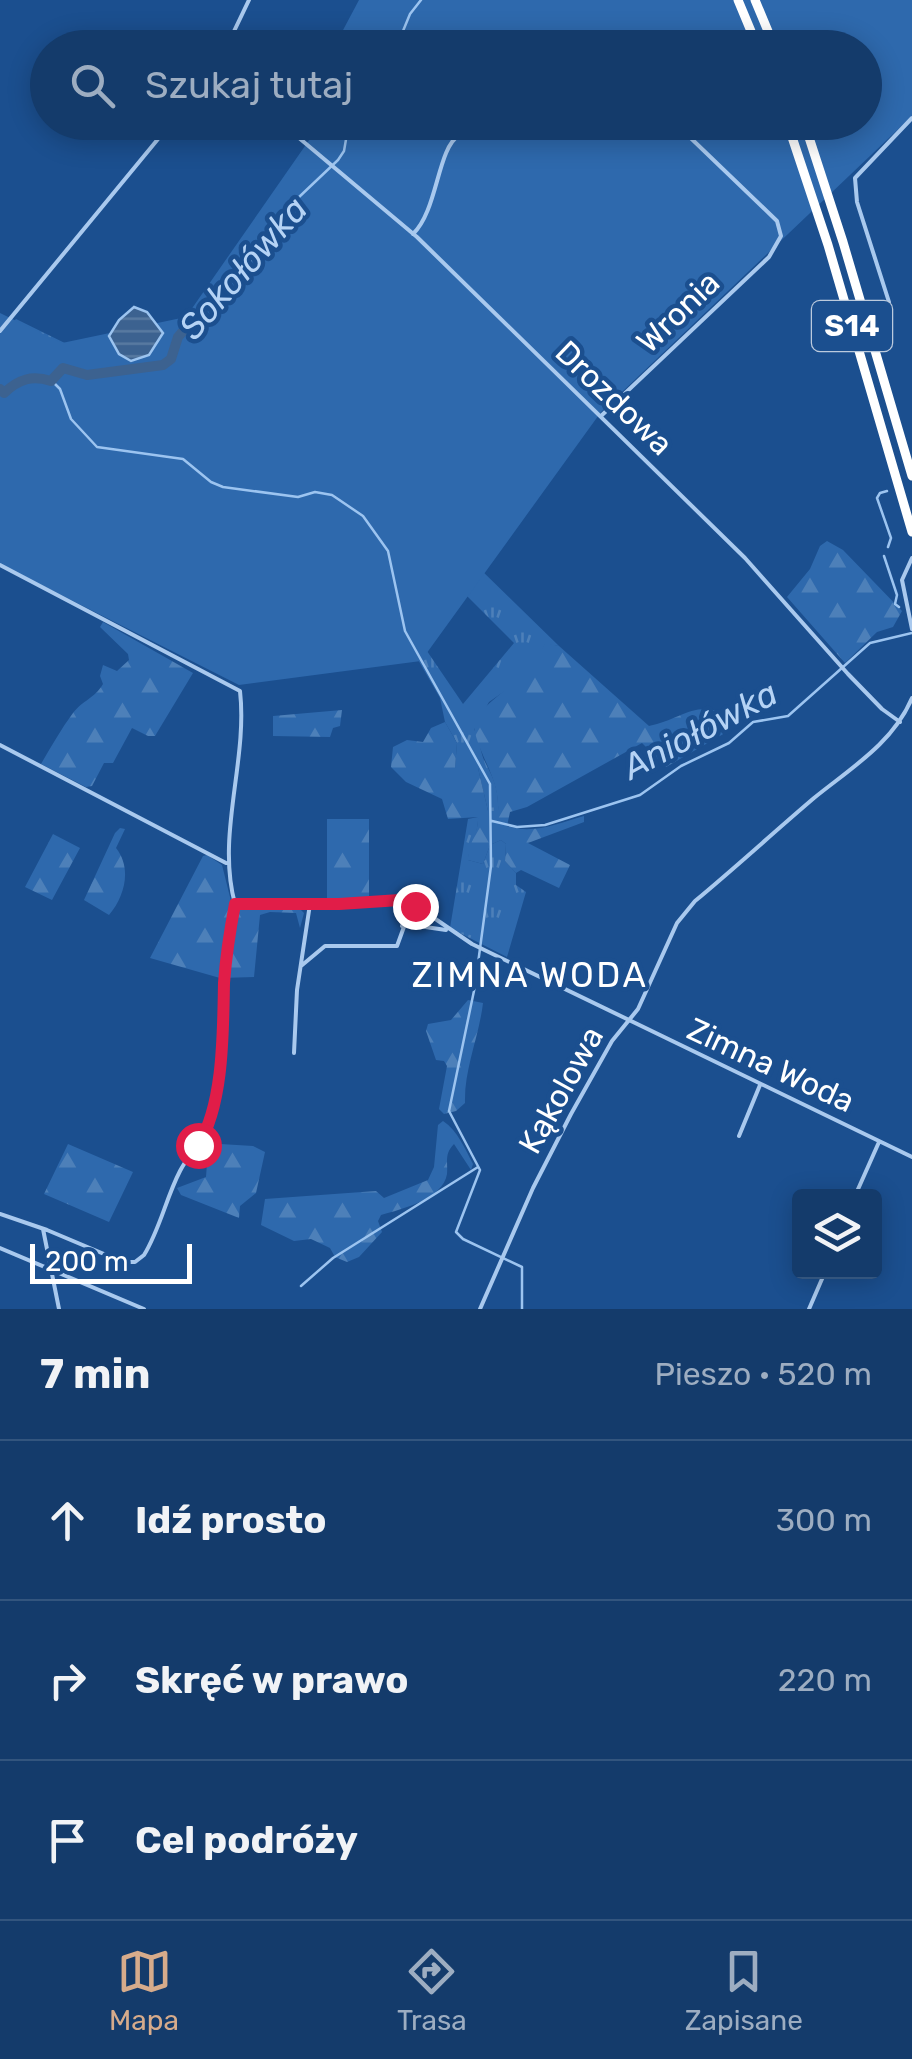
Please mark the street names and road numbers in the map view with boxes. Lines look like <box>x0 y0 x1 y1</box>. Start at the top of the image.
street label: Wronia <box>629 264 727 360</box>
road number: S14 <box>812 301 892 351</box>
street label: Drozdowa <box>548 333 680 463</box>
street label: Zimna Woda <box>681 1010 861 1120</box>
street label: Kąkolowa <box>511 1020 611 1160</box>

